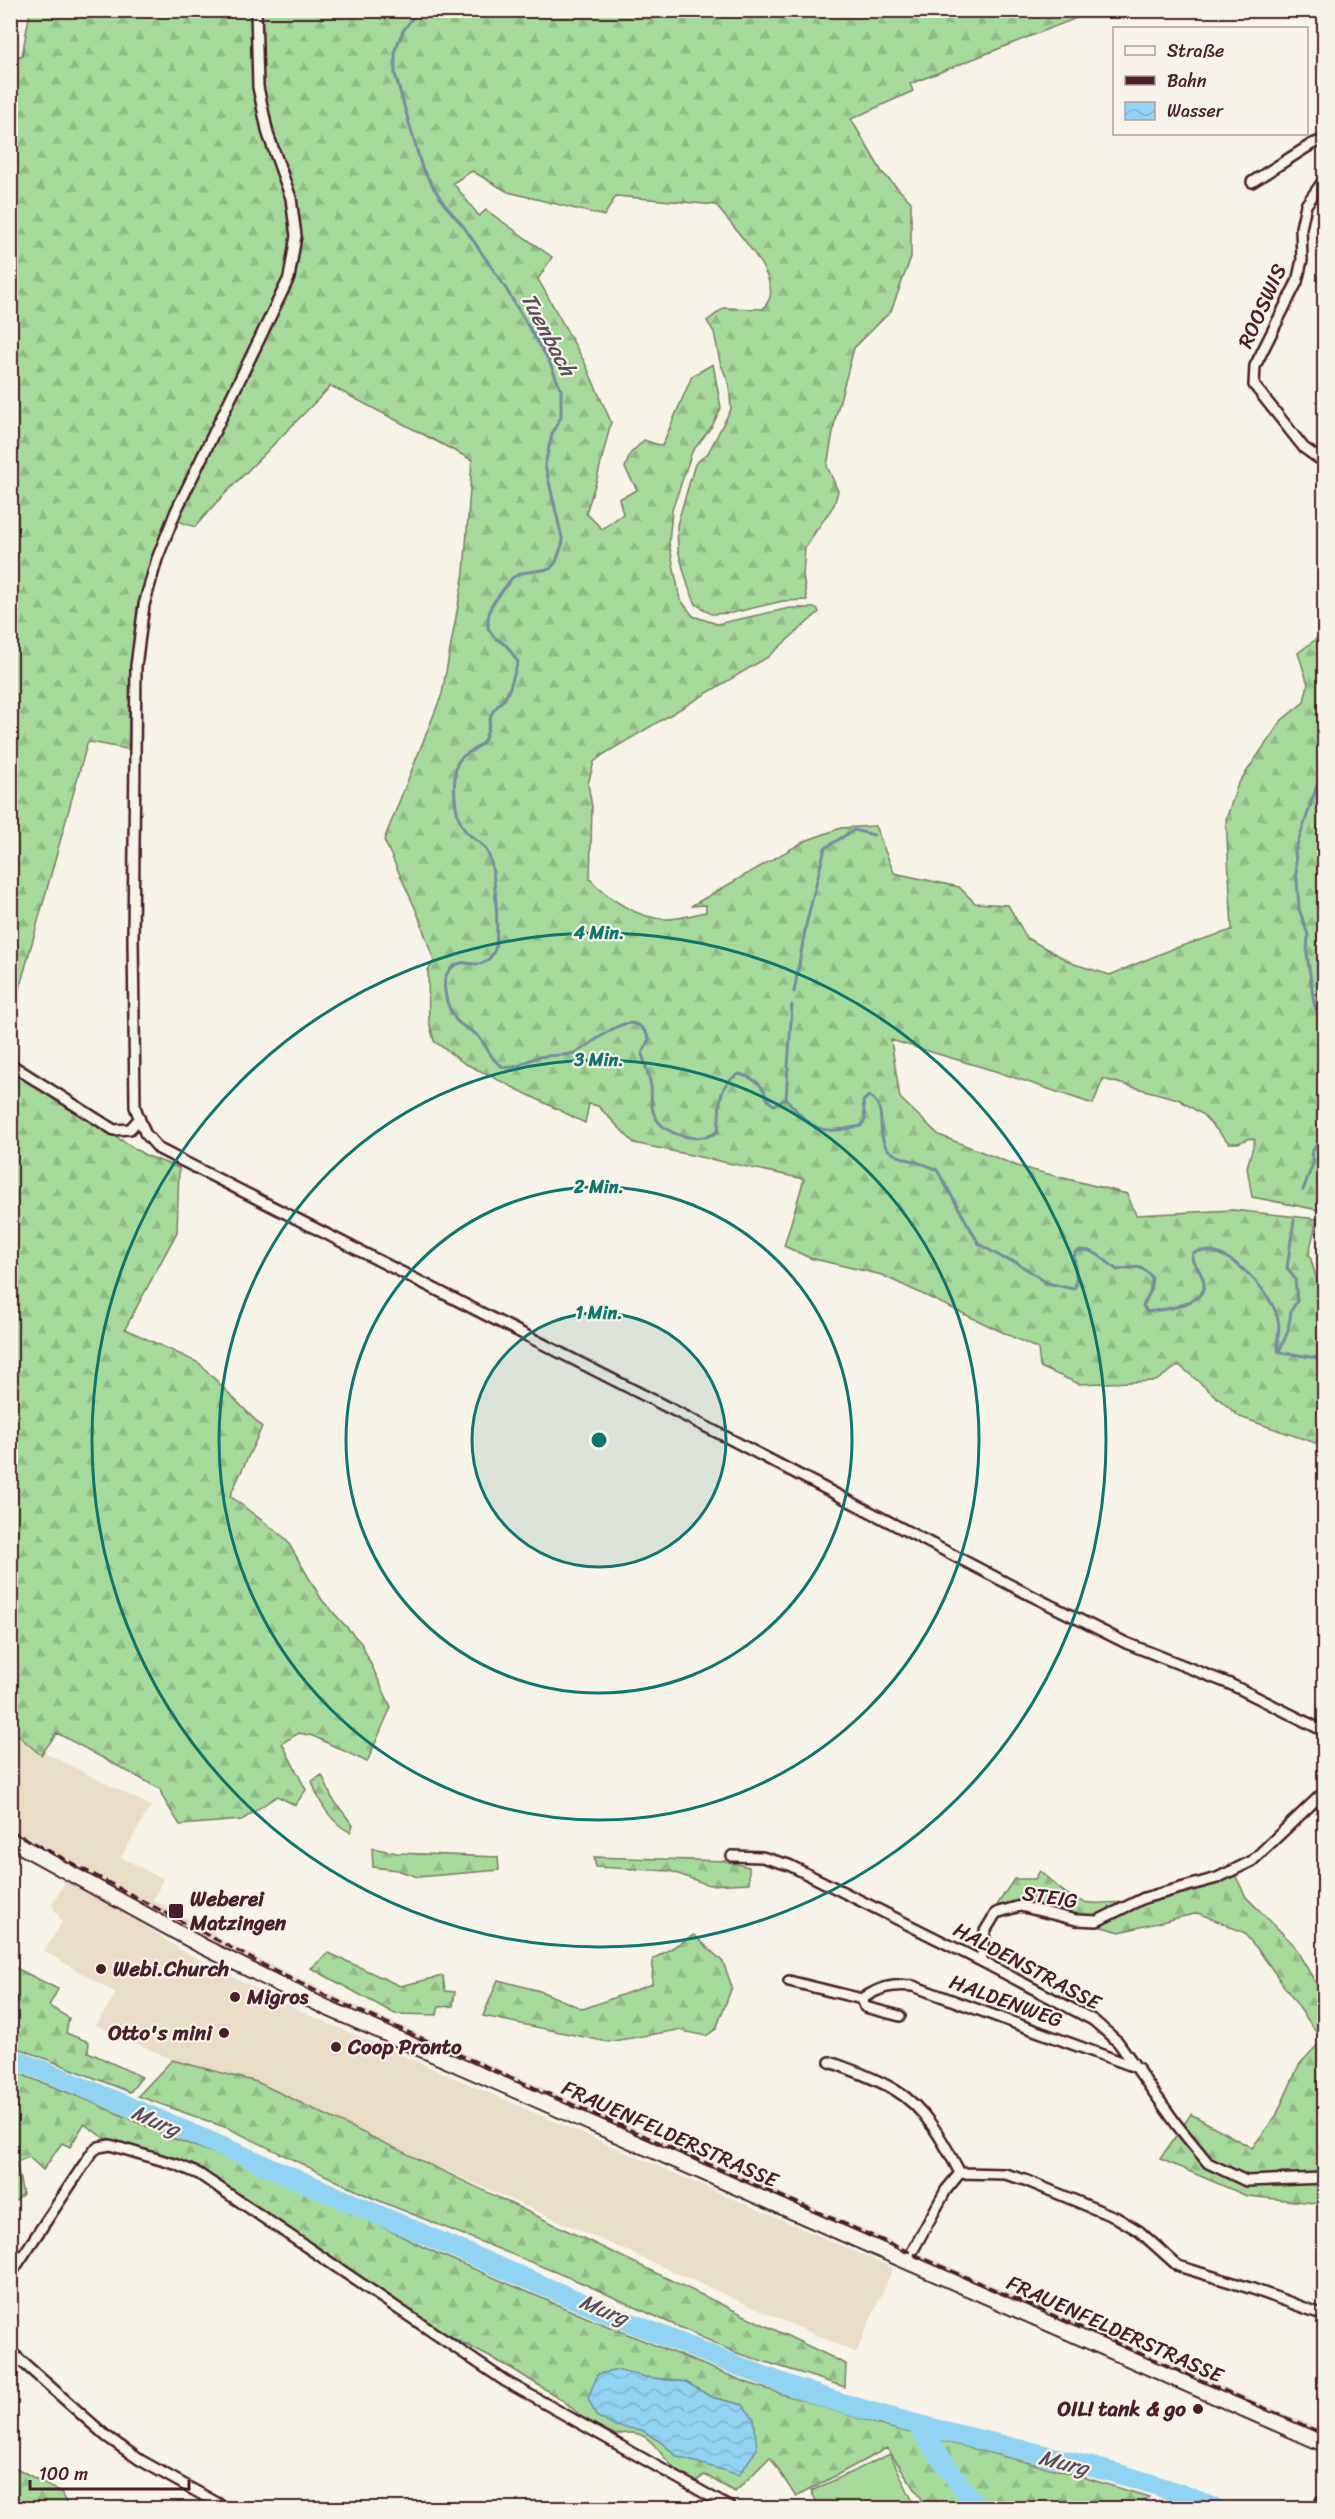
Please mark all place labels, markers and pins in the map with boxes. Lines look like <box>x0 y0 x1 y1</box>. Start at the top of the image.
centre of rings <box>589 1430 609 1450</box>
place label: Weberei Matzingen <box>189 1880 287 1942</box>
marker: Weberei Matzingen <box>167 1902 185 1920</box>
place label: Webi.Church <box>113 1950 229 1988</box>
marker: Webi.Church <box>94 1962 108 1976</box>
place label: Migros <box>246 1978 309 2016</box>
marker: Migros <box>228 1990 242 2004</box>
place label: Otto's mini <box>108 2014 213 2052</box>
marker: Otto's mini <box>217 2026 231 2040</box>
place label: Coop Pronto <box>347 2028 462 2066</box>
marker: Coop Pronto <box>329 2040 343 2054</box>
place label: OIL! tank & go <box>1057 2390 1186 2428</box>
marker: OIL! tank & go <box>1191 2402 1205 2416</box>

